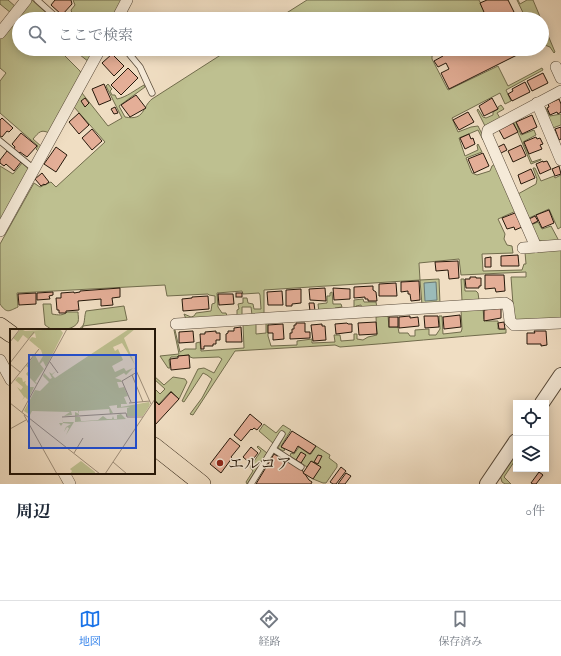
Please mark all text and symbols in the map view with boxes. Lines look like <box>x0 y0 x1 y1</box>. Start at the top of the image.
search box <box>12 12 549 56</box>
icon: search <box>26 23 48 45</box>
text: ここで検索 <box>58 26 133 45</box>
inset map <box>10 329 155 474</box>
map controls <box>513 400 549 472</box>
button: locate <box>513 400 549 436</box>
button: layers <box>513 436 549 472</box>
place label: エルコア <box>228 455 292 475</box>
marker: エルコア <box>215 458 225 468</box>
text: 周辺 <box>16 502 50 523</box>
text: 0件 <box>526 503 545 520</box>
tab: 地図 <box>79 608 101 649</box>
tab: 経路 <box>258 608 280 649</box>
tab: 保存済み <box>438 608 482 649</box>

